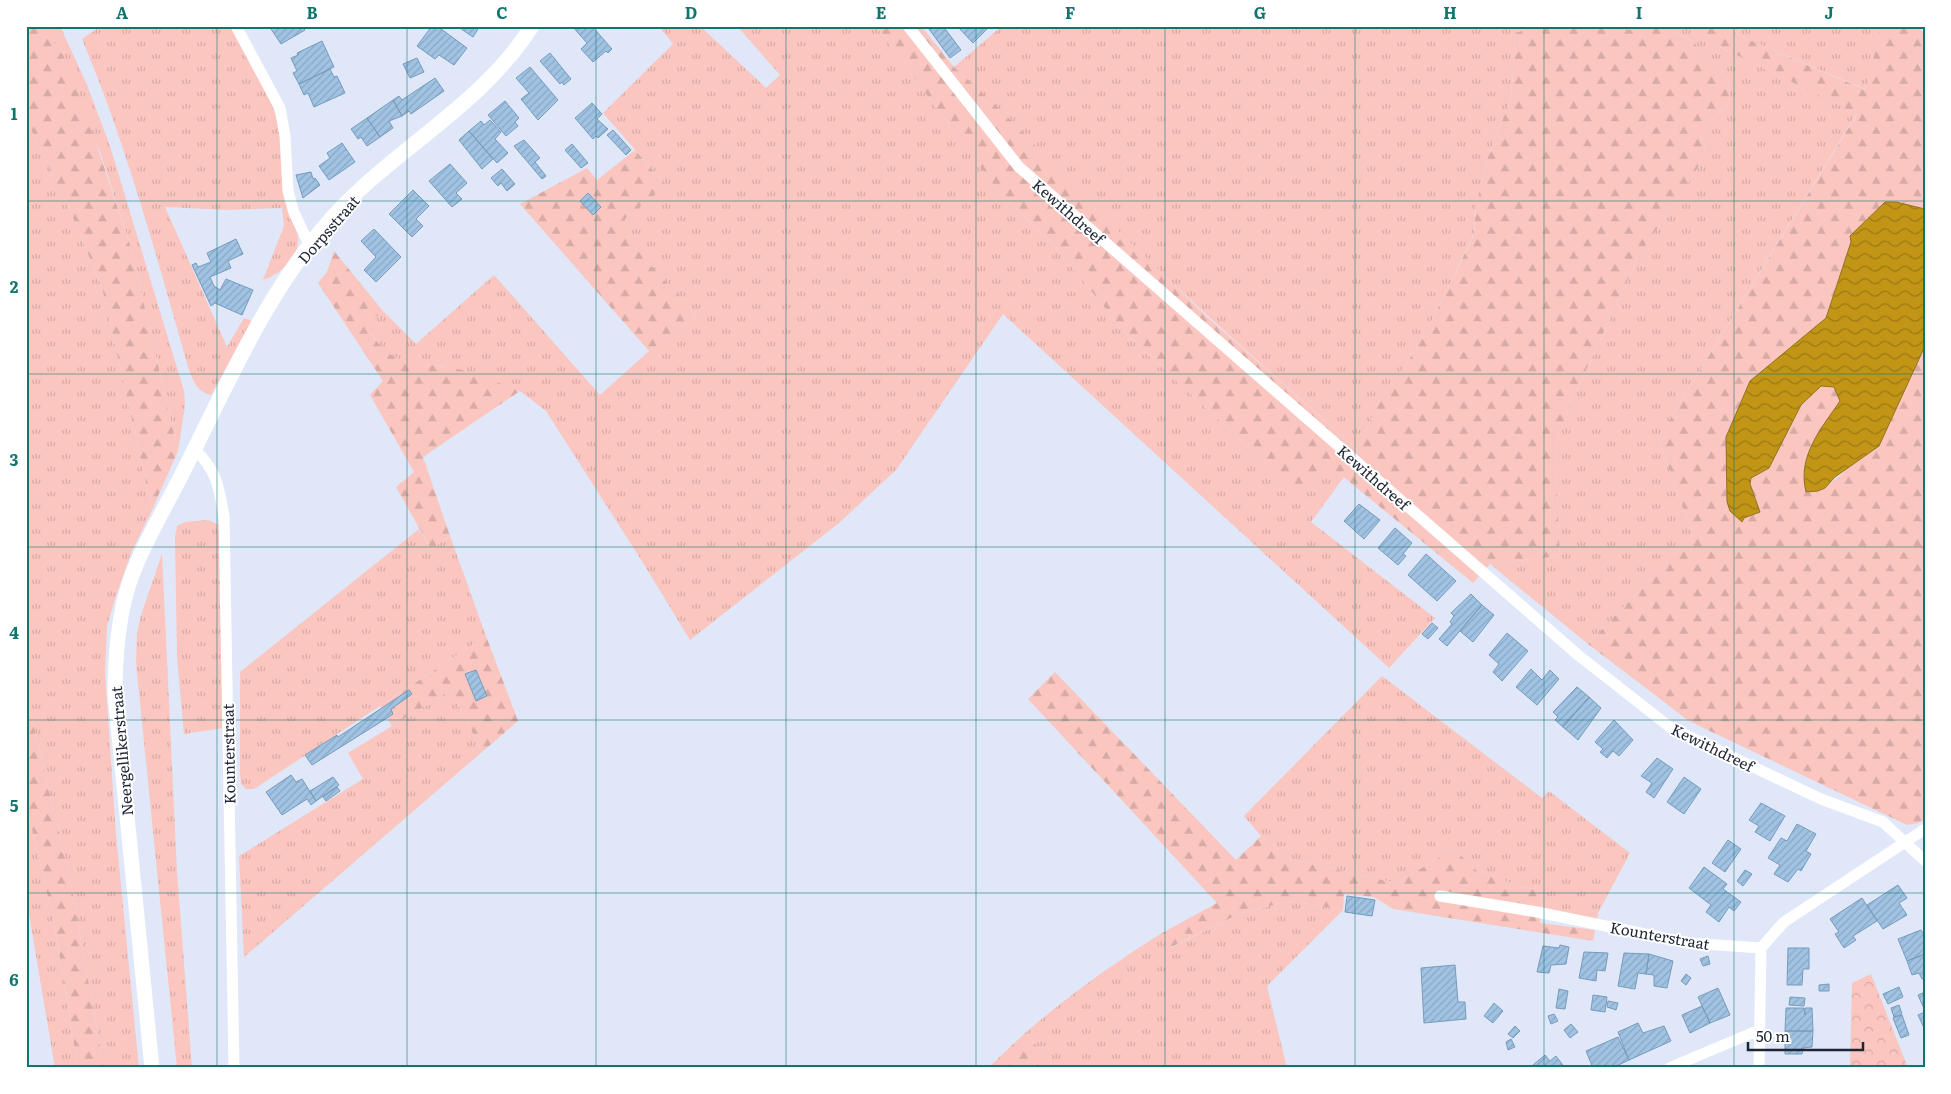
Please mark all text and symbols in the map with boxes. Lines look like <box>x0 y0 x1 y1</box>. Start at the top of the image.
text: A <box>116 0 128 24</box>
text: B <box>306 0 318 24</box>
text: C <box>496 0 508 24</box>
text: D <box>685 0 697 24</box>
text: E <box>876 0 887 24</box>
text: F <box>1065 0 1075 24</box>
text: G <box>1254 0 1266 24</box>
text: H <box>1443 0 1457 24</box>
text: I <box>1636 0 1642 24</box>
text: J <box>1824 0 1834 24</box>
text: 1 <box>11 101 18 125</box>
street label: Kewithdreef <box>1028 173 1111 250</box>
street label: Dorpsstraat <box>292 190 364 268</box>
text: 2 <box>10 274 19 298</box>
street label: Kewithdreef <box>1333 439 1416 516</box>
text: 3 <box>10 447 19 471</box>
text: 4 <box>9 620 19 644</box>
street label: Neergellikerstraat <box>104 685 138 817</box>
street label: Kounterstraat <box>216 703 240 805</box>
street label: Kewithdreef <box>1668 717 1759 777</box>
text: 5 <box>10 793 19 817</box>
street label: Kounterstraat <box>1608 915 1712 955</box>
text: 6 <box>9 967 19 991</box>
scale bar <box>1748 1019 1864 1051</box>
text: 50 m <box>1756 1024 1790 1047</box>

